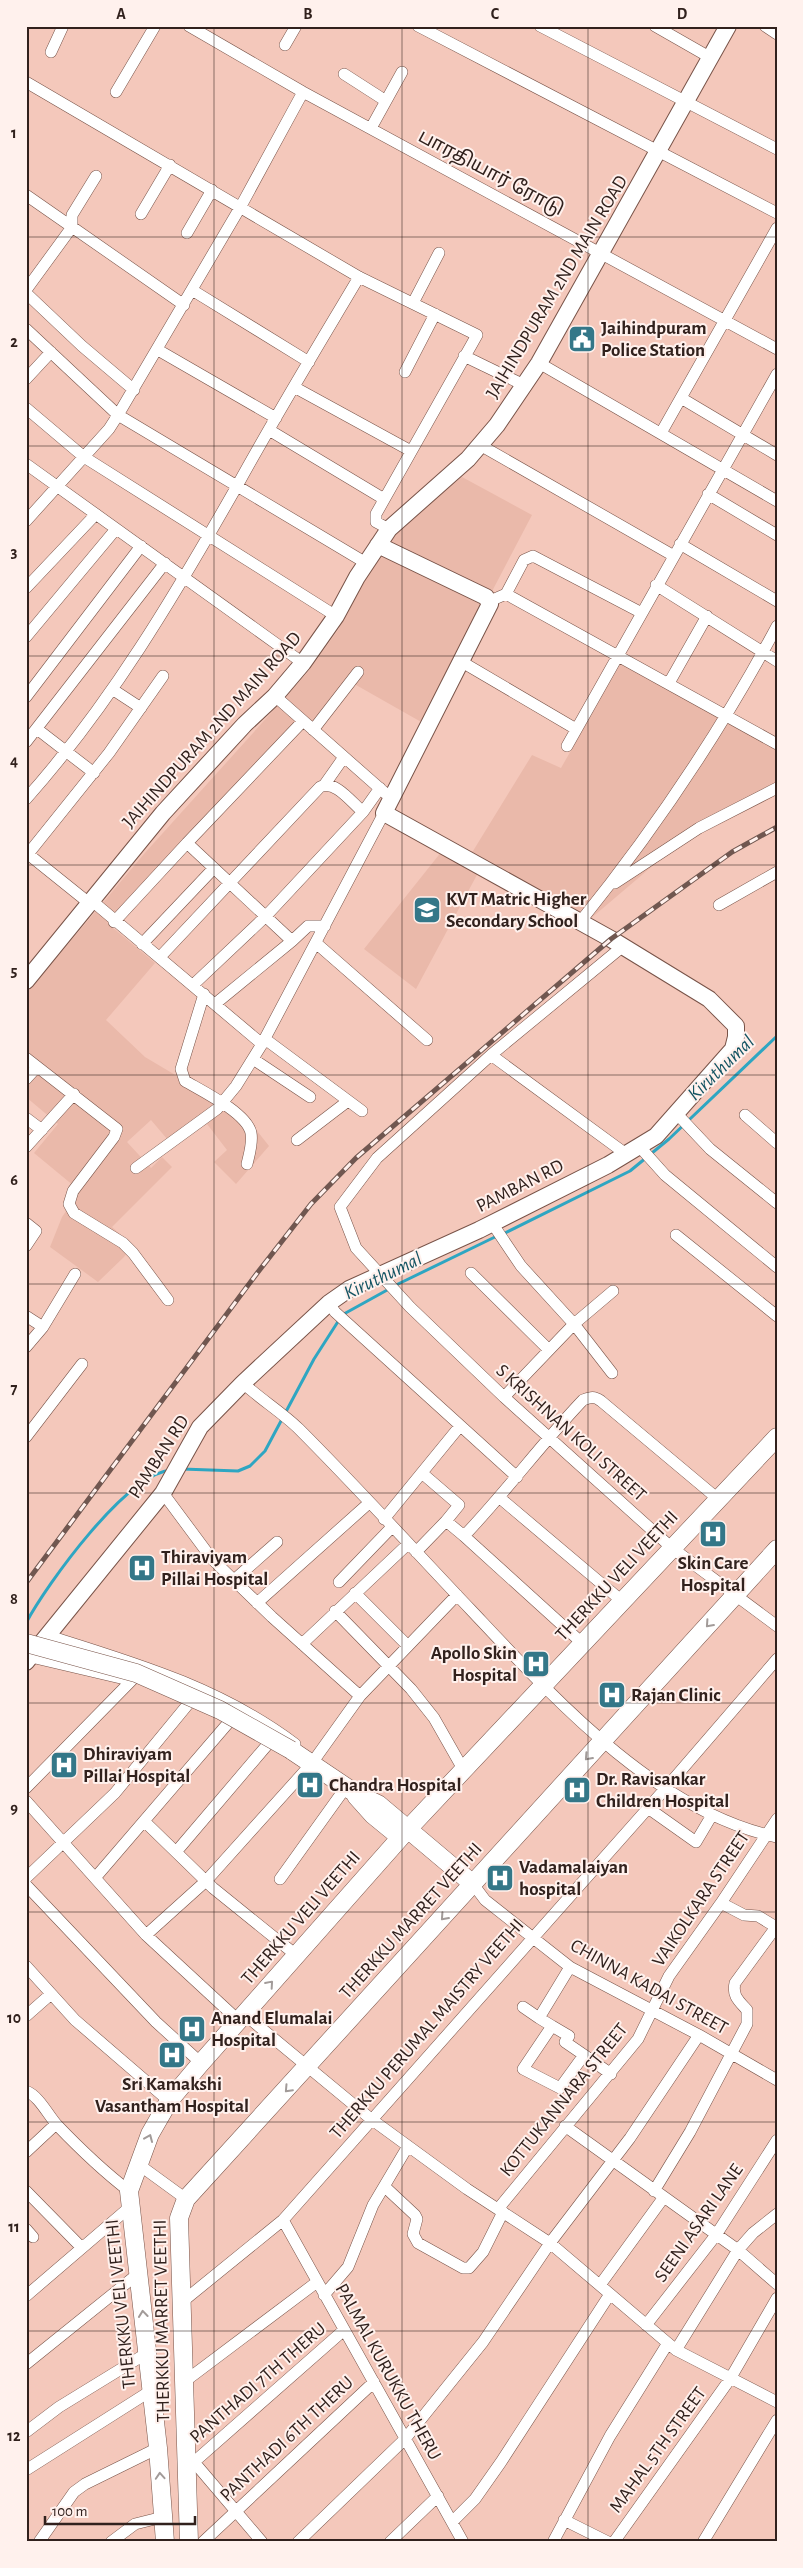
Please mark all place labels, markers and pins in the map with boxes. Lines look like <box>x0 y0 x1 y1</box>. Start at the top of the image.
place label: Jaihindpuram Police Station <box>601 319 707 360</box>
public building icon: Jaihindpuram Police Station <box>567 324 597 354</box>
place label: KVT Matric Higher Secondary School <box>446 890 587 931</box>
school or university icon: KVT Matric Higher Secondary School <box>412 895 442 925</box>
hospital icon: Skin Care Hospital <box>698 1519 728 1549</box>
place label: Thiraviyam Pillai Hospital <box>161 1548 268 1589</box>
hospital icon: Thiraviyam Pillai Hospital <box>127 1553 157 1583</box>
place label: Skin Care Hospital <box>677 1554 749 1595</box>
place label: Apollo Skin Hospital <box>431 1644 517 1685</box>
hospital icon: Apollo Skin Hospital <box>521 1649 551 1679</box>
hospital icon: Rajan Clinic <box>597 1680 627 1710</box>
place label: Rajan Clinic <box>631 1686 721 1705</box>
place label: Dhiraviyam Pillai Hospital <box>83 1745 190 1786</box>
hospital icon: Dhiraviyam Pillai Hospital <box>49 1750 79 1780</box>
hospital icon: Chandra Hospital <box>295 1770 325 1800</box>
place label: Dr. Ravisankar Children Hospital <box>596 1770 729 1811</box>
hospital icon: Dr. Ravisankar Children Hospital <box>562 1775 592 1805</box>
place label: Chandra Hospital <box>329 1776 461 1795</box>
place label: Vadamalaiyan hospital <box>519 1858 628 1899</box>
hospital icon: Vadamalaiyan hospital <box>485 1863 515 1893</box>
place label: Anand Elumalai Hospital <box>211 2009 333 2050</box>
hospital icon: Anand Elumalai Hospital <box>177 2014 207 2044</box>
hospital icon: Sri Kamakshi Vasantham Hospital <box>157 2040 187 2070</box>
place label: Sri Kamakshi Vasantham Hospital <box>95 2075 249 2116</box>

